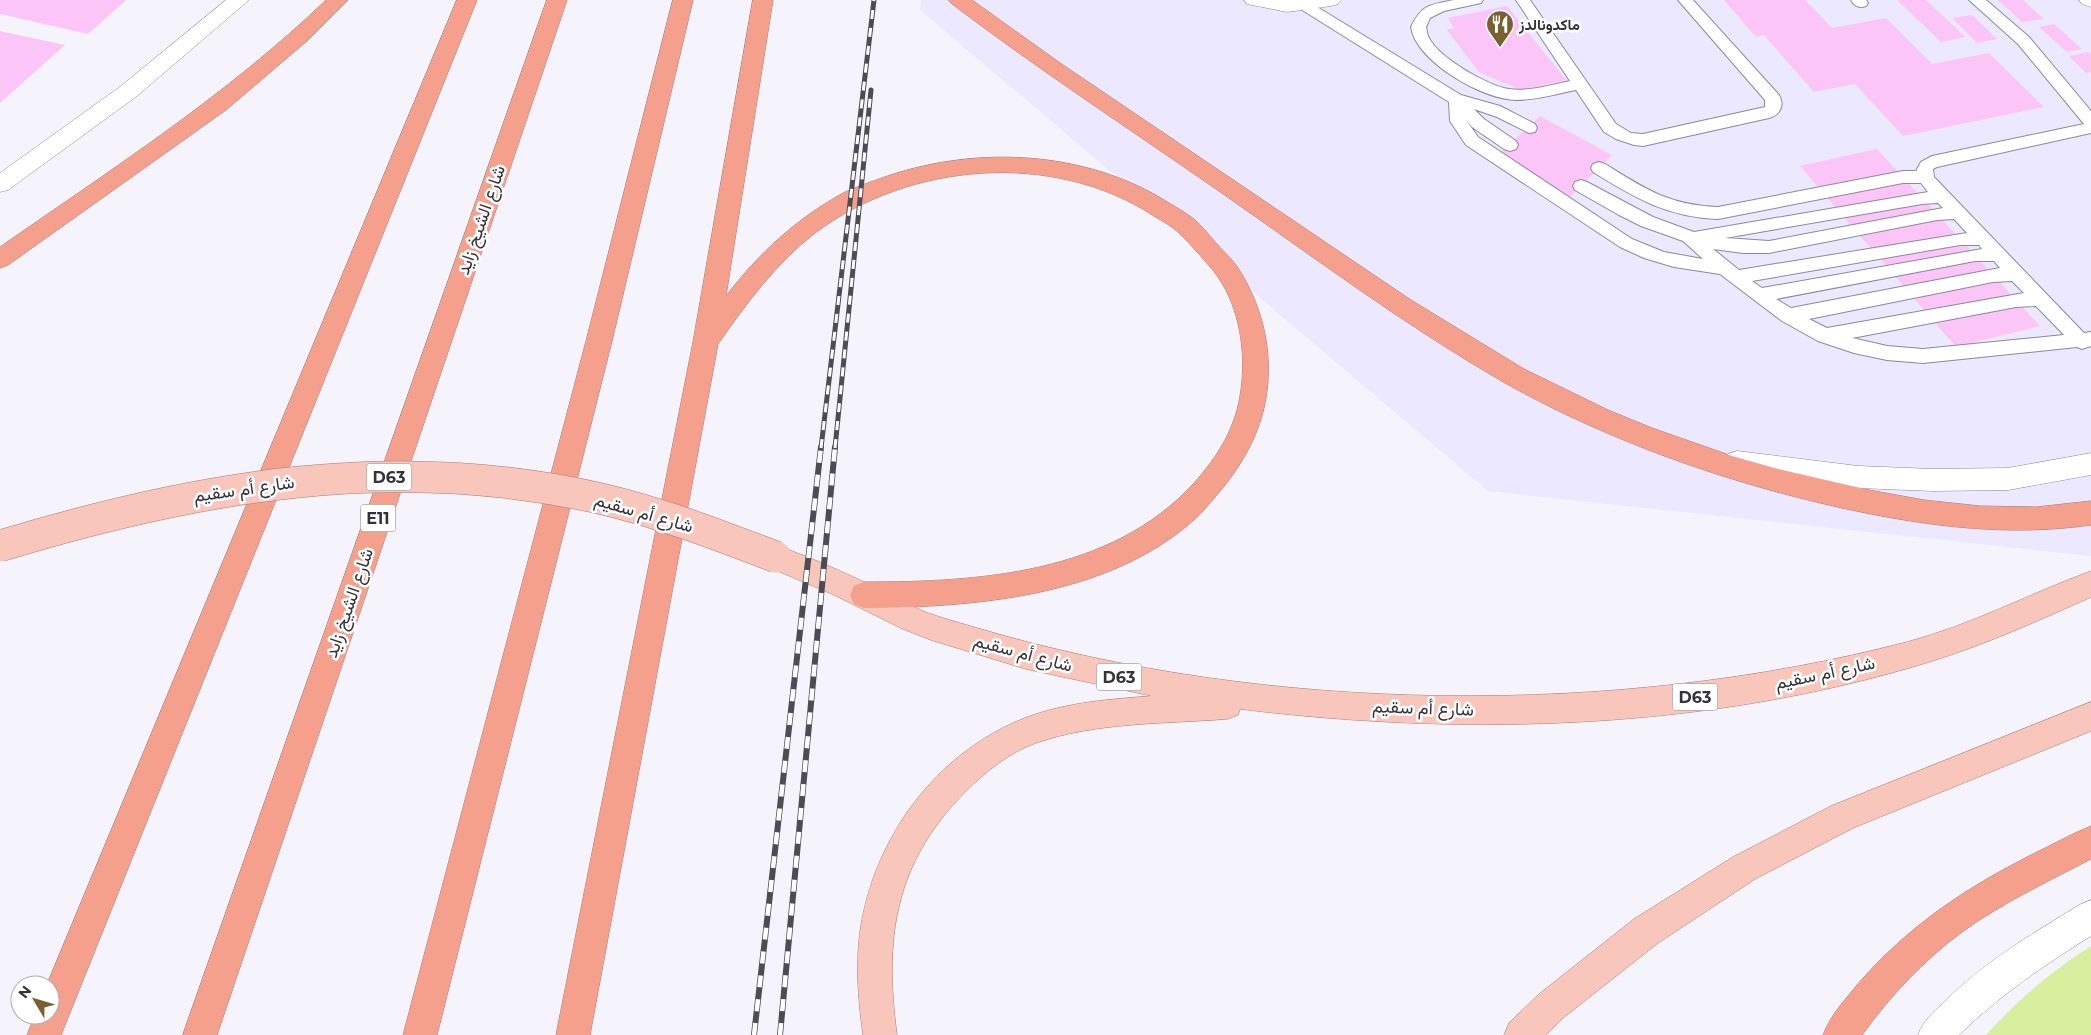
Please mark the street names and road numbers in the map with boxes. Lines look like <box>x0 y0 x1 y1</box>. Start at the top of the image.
street label: شارع الشيخ زايد <box>452 162 511 278</box>
road number: D63 <box>366 464 412 491</box>
street label: شارع أم سقيم <box>192 471 296 508</box>
street label: شارع أم سقيم <box>592 488 696 539</box>
road number: E11 <box>360 504 396 532</box>
street label: شارع الشيخ زايد <box>320 545 379 661</box>
street label: شارع أم سقيم <box>971 629 1075 678</box>
street label: شارع أم سقيم <box>1773 652 1877 695</box>
road number: D63 <box>1096 664 1142 690</box>
road number: D63 <box>1672 684 1718 710</box>
street label: شارع أم سقيم <box>1372 695 1474 722</box>

